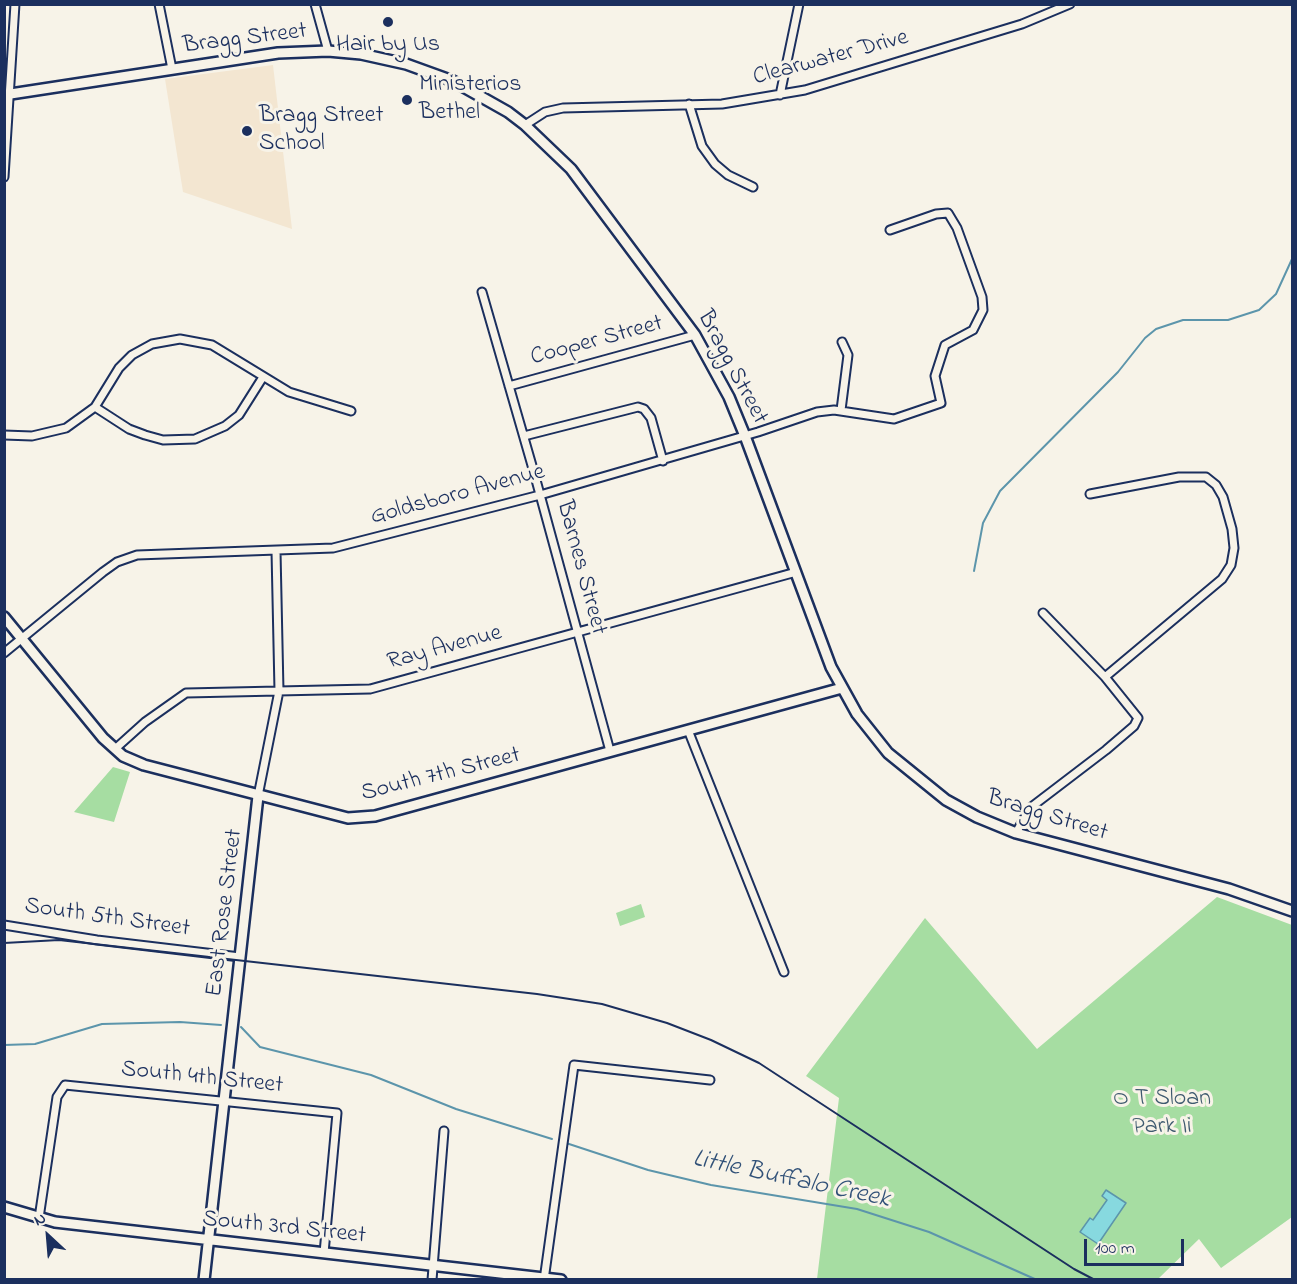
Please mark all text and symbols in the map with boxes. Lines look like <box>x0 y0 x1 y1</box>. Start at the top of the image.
marker: Hair by Us <box>381 15 395 29</box>
street label: Bragg Street <box>181 18 309 62</box>
street label: Clearwater Drive <box>750 24 912 94</box>
place label: Hair by Us <box>336 32 440 60</box>
place label: Ministerios Bethel <box>419 72 522 128</box>
marker: Ministerios Bethel <box>400 93 414 107</box>
place label: Bragg Street School <box>259 103 384 159</box>
marker: Bragg Street School <box>240 124 254 138</box>
street label: Bragg Street <box>689 306 773 430</box>
street label: Cooper Street <box>528 311 666 373</box>
street label: Goldsboro Avenue <box>368 459 548 533</box>
street label: Barnes Street <box>548 498 612 638</box>
street label: Ray Avenue <box>385 620 505 678</box>
street label: South 7th Street <box>359 742 523 810</box>
street label: Bragg Street <box>983 785 1111 849</box>
street label: East Rose Street <box>201 827 251 999</box>
street label: South 5th Street <box>22 893 192 945</box>
street label: South 4th Street <box>120 1056 284 1102</box>
park label: O T Sloan Park Ii <box>1113 1086 1211 1142</box>
water label: Little Buffalo Creek <box>690 1145 892 1217</box>
north arrow <box>18 1206 78 1266</box>
street label: South 3rd Street <box>201 1206 367 1252</box>
text: N <box>30 1207 50 1233</box>
scale bar <box>1087 1227 1188 1265</box>
text: 100 m <box>1095 1236 1135 1262</box>

